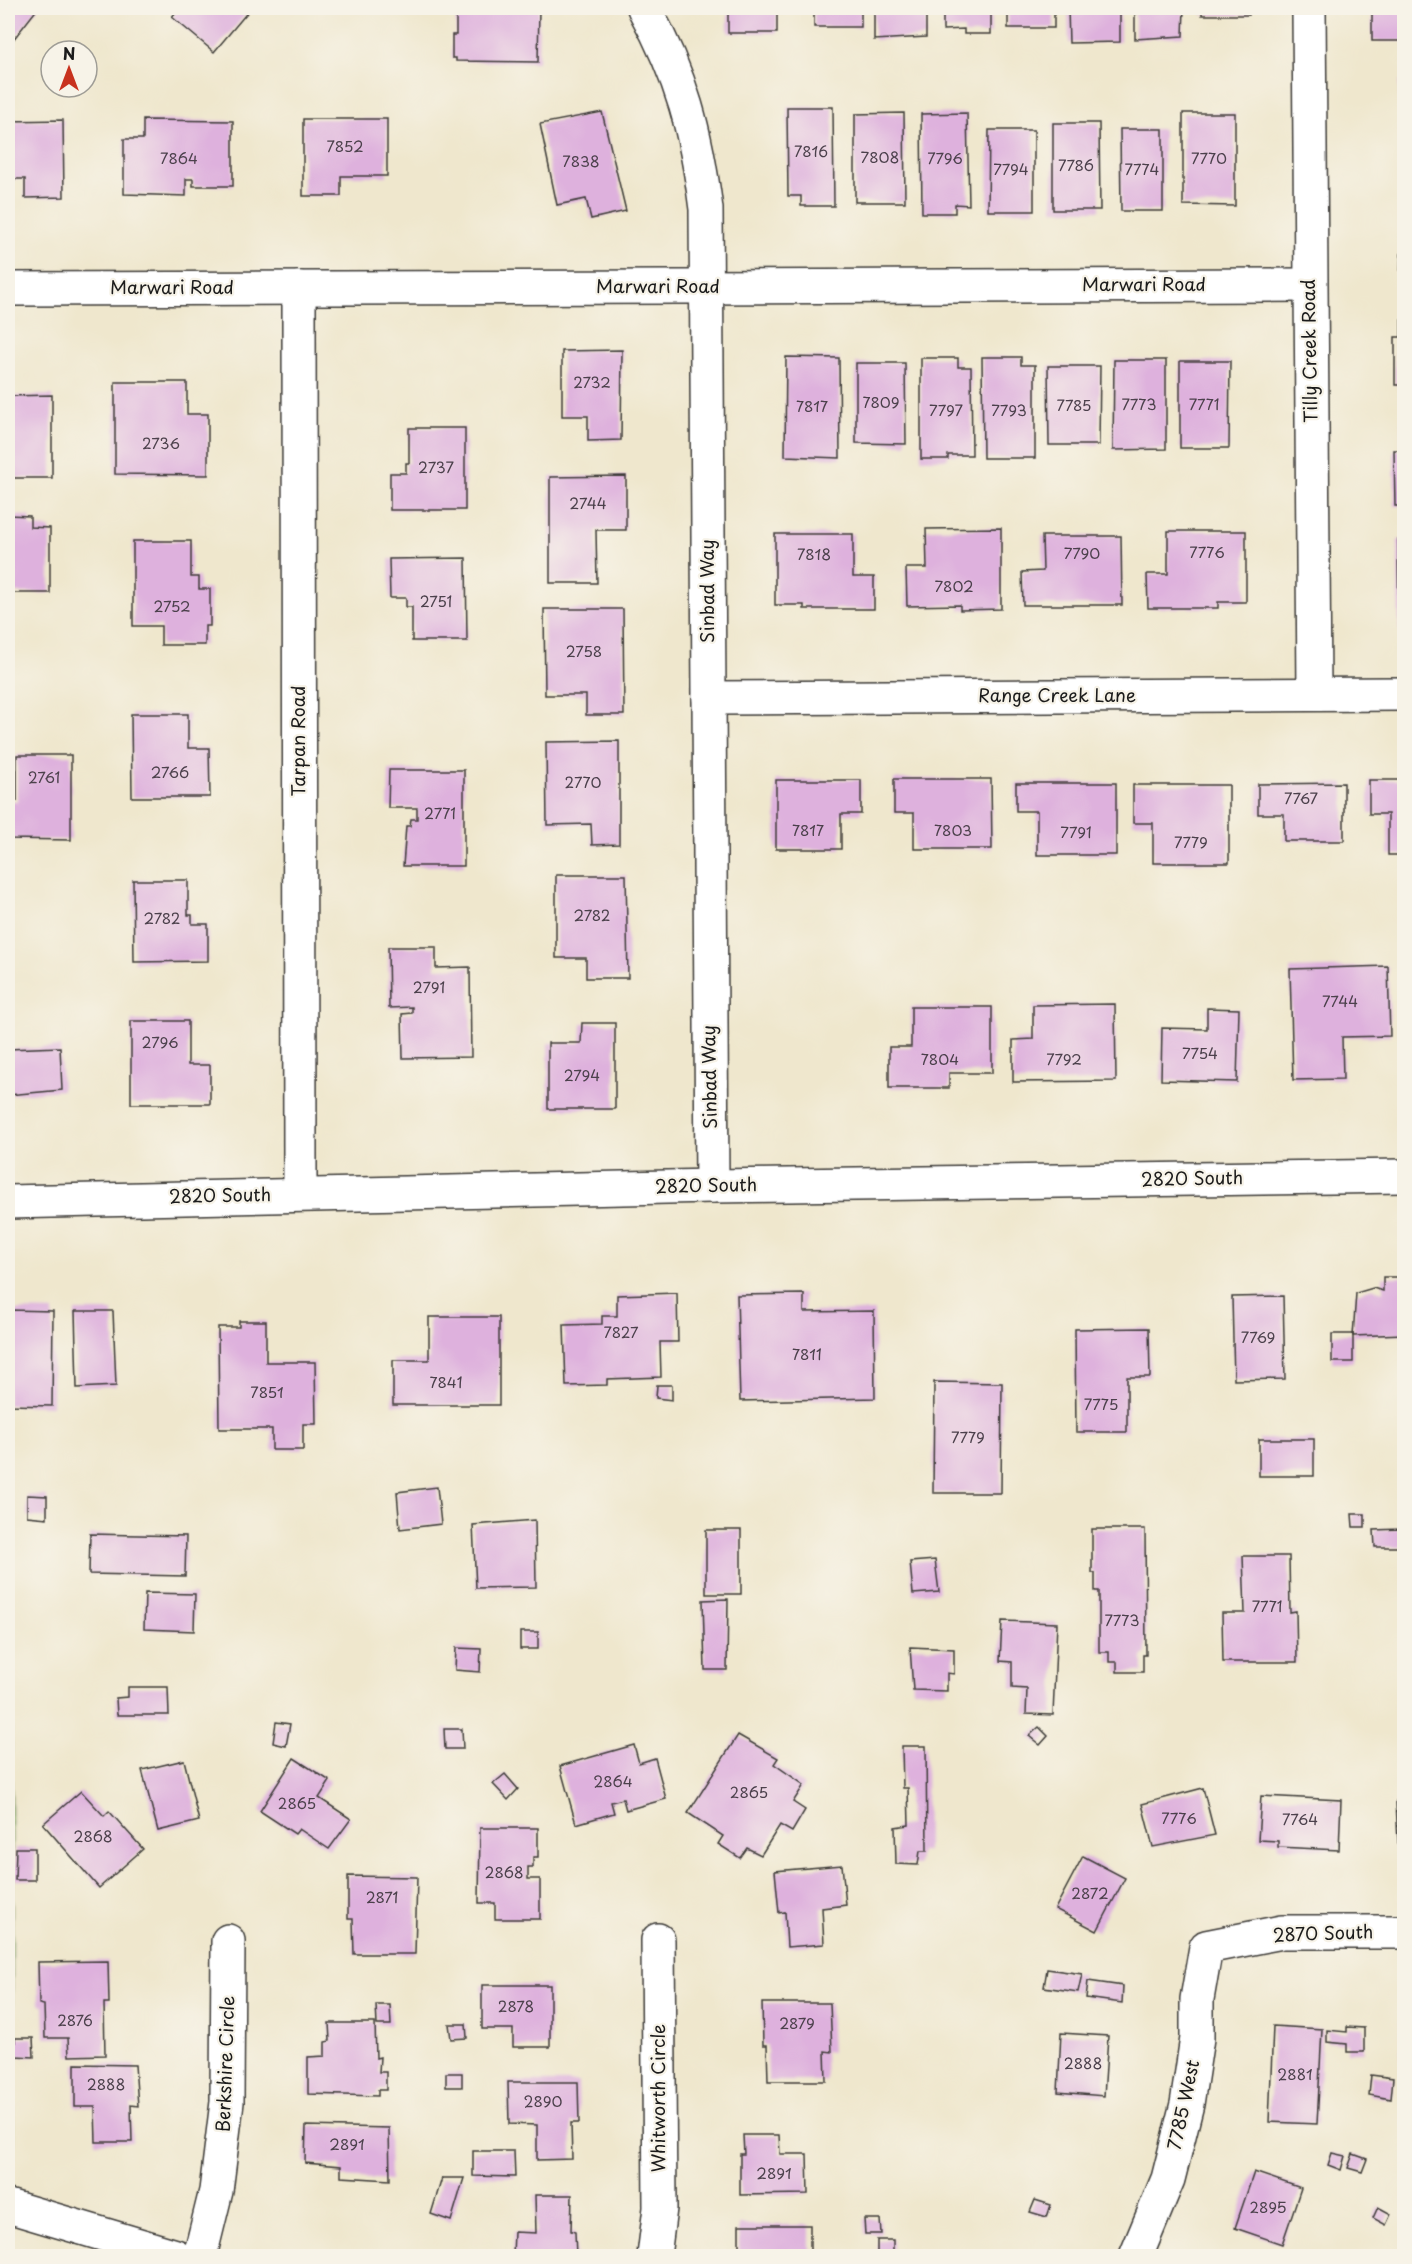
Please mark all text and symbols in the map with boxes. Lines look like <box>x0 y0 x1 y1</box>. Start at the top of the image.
north arrow <box>39 39 99 99</box>
text: N <box>63 41 75 65</box>
house number: 7852 <box>326 134 364 157</box>
house number: 7816 <box>794 139 828 162</box>
house number: 7808 <box>861 145 899 168</box>
house number: 7864 <box>160 146 198 169</box>
house number: 7796 <box>927 146 963 169</box>
house number: 7770 <box>1191 146 1227 169</box>
house number: 7838 <box>562 149 600 172</box>
house number: 7786 <box>1058 153 1094 176</box>
house number: 7794 <box>993 157 1029 180</box>
house number: 7774 <box>1125 157 1160 180</box>
street label: Marwari Road <box>1082 270 1206 297</box>
street label: Marwari Road <box>596 272 720 299</box>
street label: Marwari Road <box>110 273 234 300</box>
street label: Tilly Creek Road <box>1294 279 1323 423</box>
house number: 2732 <box>573 370 611 393</box>
house number: 7809 <box>862 390 900 413</box>
house number: 7773 <box>1121 392 1157 415</box>
house number: 7771 <box>1189 392 1219 415</box>
house number: 7785 <box>1057 393 1092 416</box>
house number: 7817 <box>796 394 828 417</box>
house number: 7797 <box>929 398 963 421</box>
house number: 7793 <box>991 398 1027 421</box>
house number: 2736 <box>142 431 180 454</box>
house number: 2737 <box>418 455 454 478</box>
house number: 2744 <box>569 491 607 514</box>
street label: Sinbad Way <box>693 539 720 643</box>
house number: 7776 <box>1189 540 1225 563</box>
house number: 7790 <box>1064 541 1100 564</box>
house number: 7818 <box>797 542 831 565</box>
house number: 7802 <box>934 574 974 597</box>
house number: 2751 <box>420 589 452 612</box>
house number: 2752 <box>153 594 191 617</box>
house number: 2758 <box>566 639 602 662</box>
street label: Range Creek Lane <box>978 681 1136 708</box>
street label: Tarpan Road <box>284 686 311 796</box>
house number: 2766 <box>151 760 189 783</box>
house number: 2761 <box>28 765 60 788</box>
house number: 2770 <box>565 770 601 793</box>
house number: 7767 <box>1284 786 1319 809</box>
house number: 2771 <box>424 801 456 824</box>
house number: 7817 <box>792 818 824 841</box>
house number: 7803 <box>934 818 972 841</box>
house number: 7791 <box>1060 820 1092 843</box>
house number: 7779 <box>1174 830 1208 853</box>
house number: 2782 <box>574 903 610 926</box>
house number: 2782 <box>144 906 180 929</box>
house number: 2791 <box>413 975 445 998</box>
house number: 7744 <box>1322 989 1358 1012</box>
street label: Sinbad Way <box>694 1025 723 1129</box>
house number: 2796 <box>142 1030 178 1053</box>
house number: 7754 <box>1182 1041 1218 1064</box>
house number: 7804 <box>921 1047 959 1070</box>
house number: 7792 <box>1046 1047 1082 1070</box>
house number: 2794 <box>564 1063 600 1086</box>
street label: 2820 South <box>1141 1163 1243 1192</box>
street label: 2820 South <box>655 1170 757 1199</box>
street label: 2820 South <box>169 1180 271 1209</box>
house number: 7827 <box>603 1320 639 1343</box>
house number: 7769 <box>1241 1325 1275 1348</box>
house number: 7811 <box>792 1342 822 1365</box>
house number: 7841 <box>429 1370 463 1393</box>
house number: 7851 <box>250 1380 284 1403</box>
house number: 7775 <box>1084 1392 1118 1415</box>
house number: 7779 <box>951 1425 985 1448</box>
house number: 7771 <box>1252 1594 1282 1617</box>
house number: 7773 <box>1104 1608 1140 1631</box>
house number: 2864 <box>593 1769 633 1792</box>
house number: 2865 <box>730 1780 768 1803</box>
house number: 2865 <box>278 1791 316 1814</box>
house number: 7776 <box>1161 1806 1197 1829</box>
house number: 7764 <box>1282 1807 1318 1830</box>
house number: 2868 <box>73 1824 113 1847</box>
house number: 2868 <box>484 1860 524 1883</box>
house number: 2872 <box>1071 1881 1109 1904</box>
house number: 2871 <box>366 1885 398 1908</box>
street label: 2870 South <box>1272 1917 1374 1948</box>
house number: 2878 <box>498 1994 534 2017</box>
street label: Berkshire Circle <box>209 1995 240 2133</box>
house number: 2876 <box>57 2008 93 2031</box>
house number: 2879 <box>779 2011 815 2034</box>
street label: Whitworth Circle <box>644 2024 671 2172</box>
house number: 2888 <box>1064 2051 1102 2074</box>
street label: 7785 West <box>1160 2057 1205 2152</box>
house number: 2881 <box>1277 2062 1313 2085</box>
house number: 2888 <box>87 2072 125 2095</box>
house number: 2890 <box>524 2089 563 2112</box>
house number: 2891 <box>329 2132 365 2155</box>
house number: 2891 <box>756 2161 792 2184</box>
house number: 2895 <box>1249 2195 1287 2218</box>

